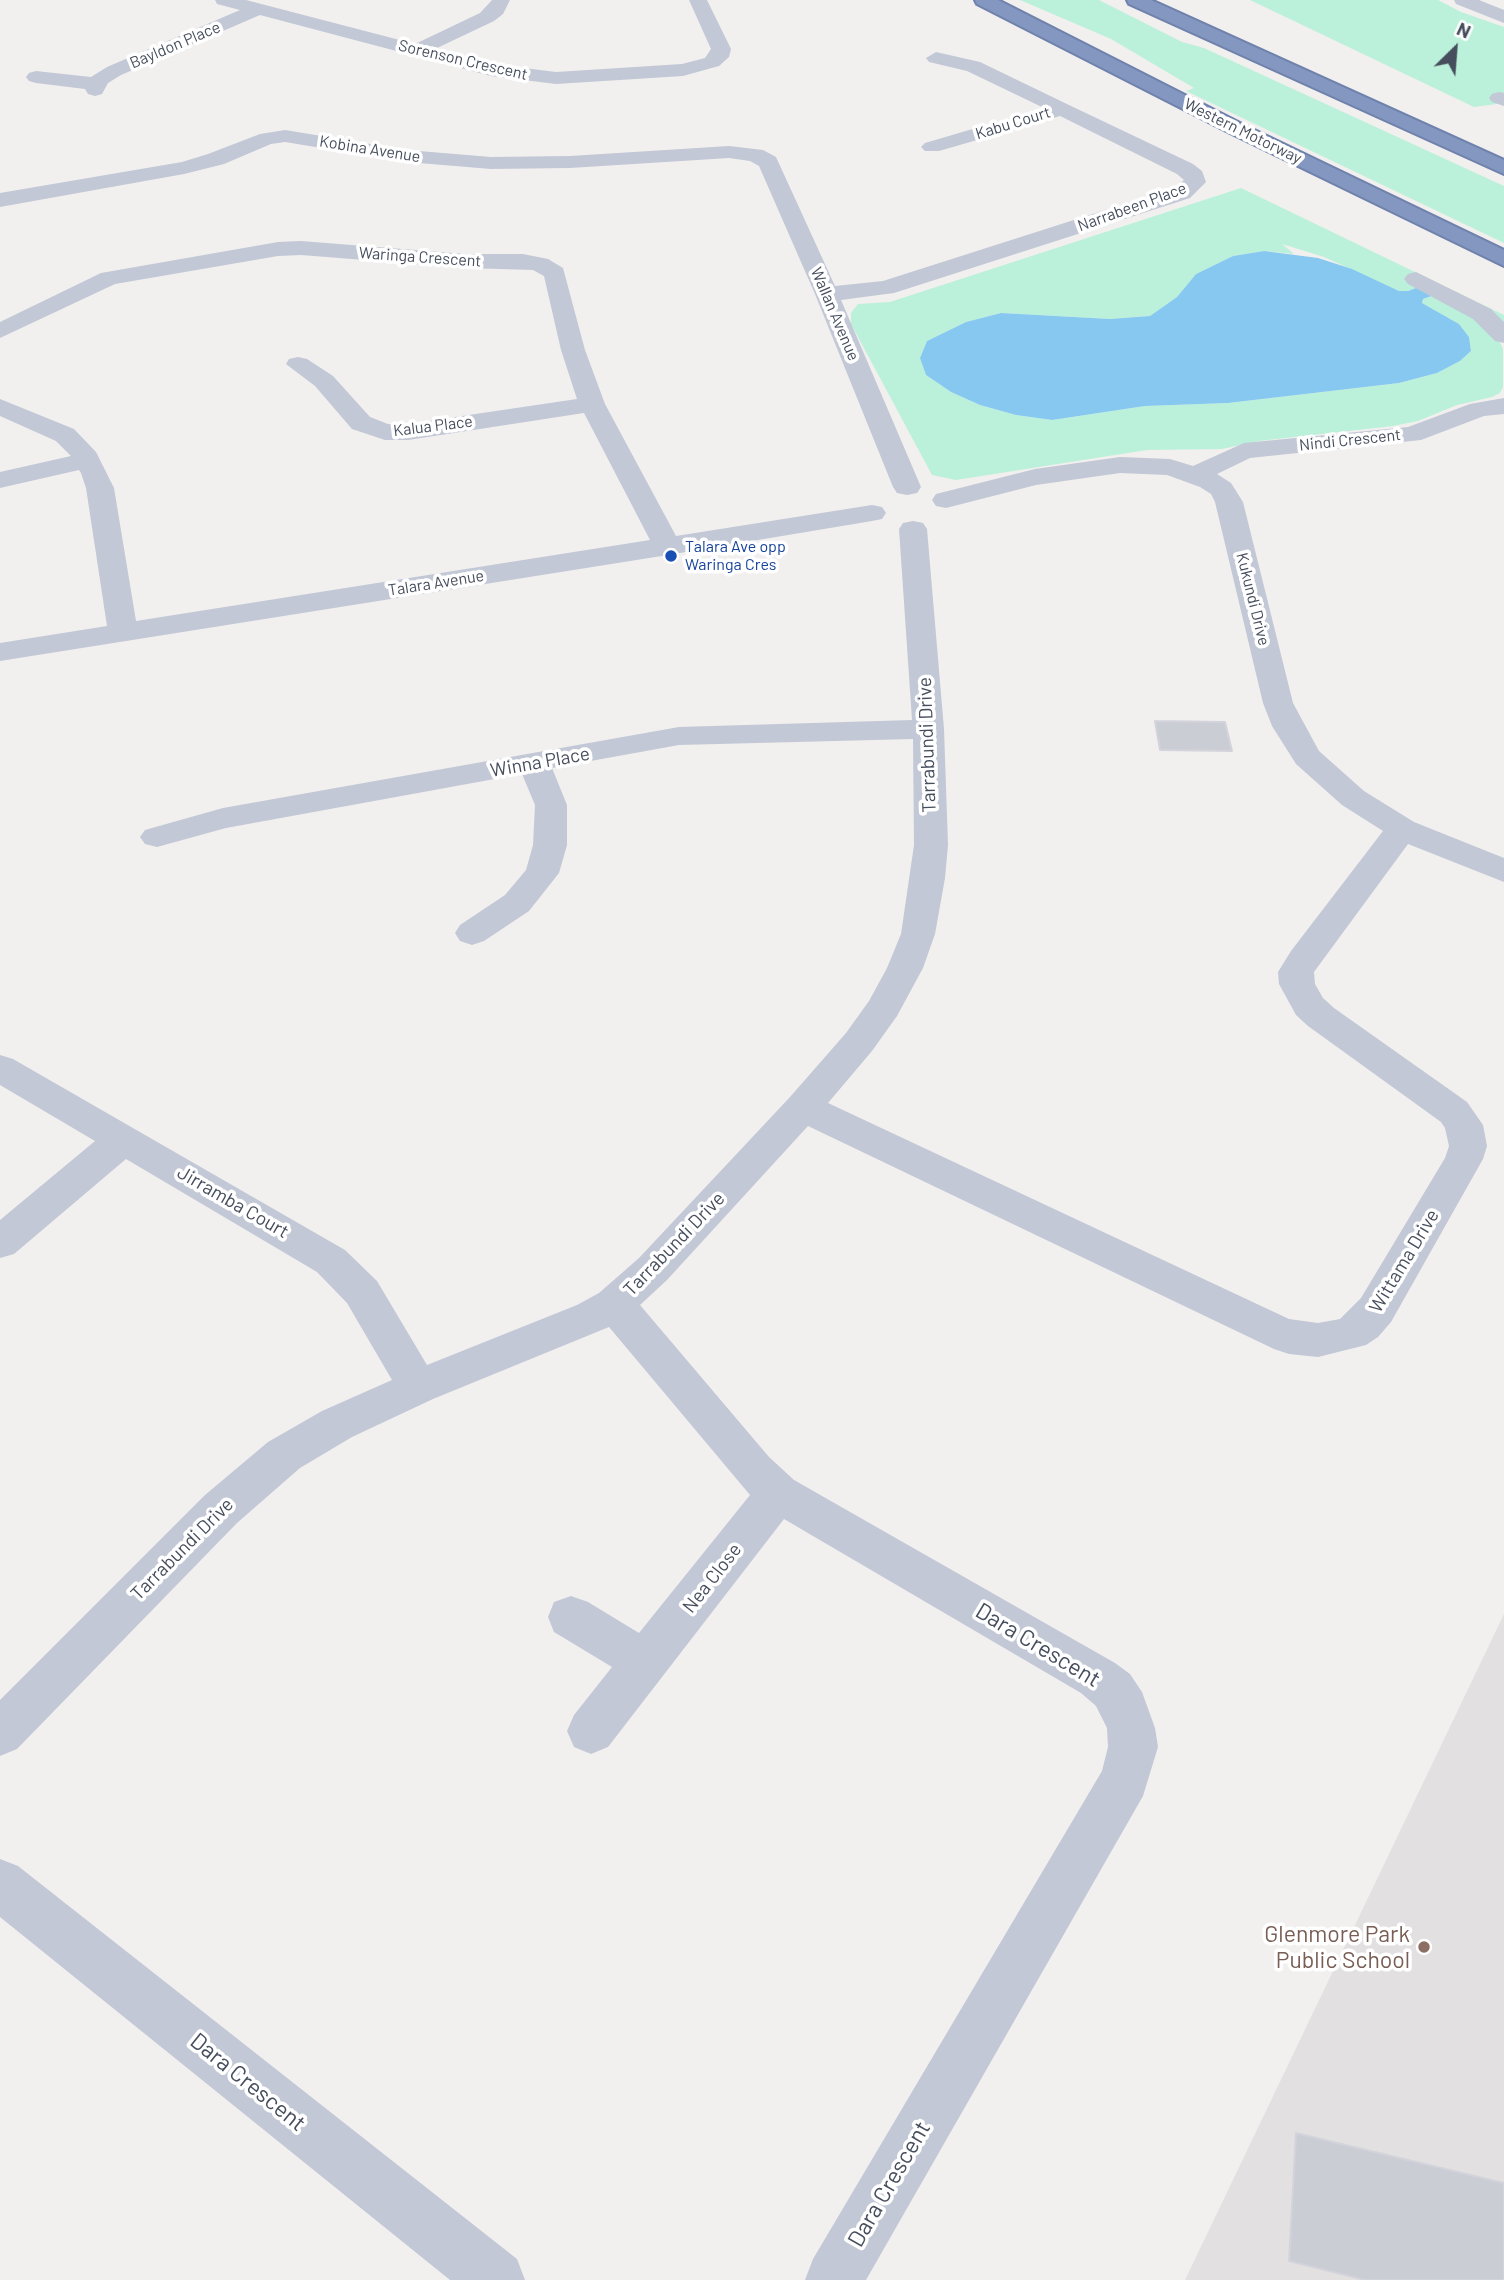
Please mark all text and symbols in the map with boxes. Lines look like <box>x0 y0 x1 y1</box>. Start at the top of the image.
north arrow <box>1420 14 1490 84</box>
text: N <box>1453 16 1475 43</box>
street label: Bayldon Place <box>127 17 223 73</box>
street label: Sorenson Crescent <box>397 36 529 84</box>
street label: Western Motorway <box>1181 94 1305 168</box>
street label: Kabu Court <box>973 103 1053 143</box>
street label: Kobina Avenue <box>318 132 422 166</box>
street label: Narrabeen Place <box>1075 178 1189 236</box>
street label: Waringa Crescent <box>358 243 482 271</box>
street label: Wallan Avenue <box>807 264 863 364</box>
street label: Kalua Place <box>392 412 474 440</box>
street label: Nindi Crescent <box>1298 425 1402 455</box>
place label: Talara Ave opp Waringa Cres <box>685 537 786 575</box>
marker: Talara Ave opp Waringa Cres <box>663 548 679 564</box>
street label: Kukundi Drive <box>1232 551 1274 647</box>
street label: Talara Avenue <box>387 566 485 600</box>
street label: Tarrabundi Drive <box>913 677 941 813</box>
street label: Winna Place <box>488 742 592 782</box>
street label: Jirramba Court <box>173 1161 293 1243</box>
street label: Tarrabundi Drive <box>619 1187 729 1301</box>
street label: Wittama Drive <box>1364 1205 1444 1317</box>
street label: Tarrabundi Drive <box>126 1493 238 1605</box>
street label: Nea Close <box>678 1539 746 1617</box>
street label: Dara Crescent <box>971 1597 1105 1693</box>
place label: Glenmore Park Public School <box>1264 1920 1410 1974</box>
marker: Glenmore Park Public School <box>1416 1939 1432 1955</box>
street label: Dara Crescent <box>185 2027 311 2137</box>
street label: Dara Crescent <box>842 2116 936 2252</box>

